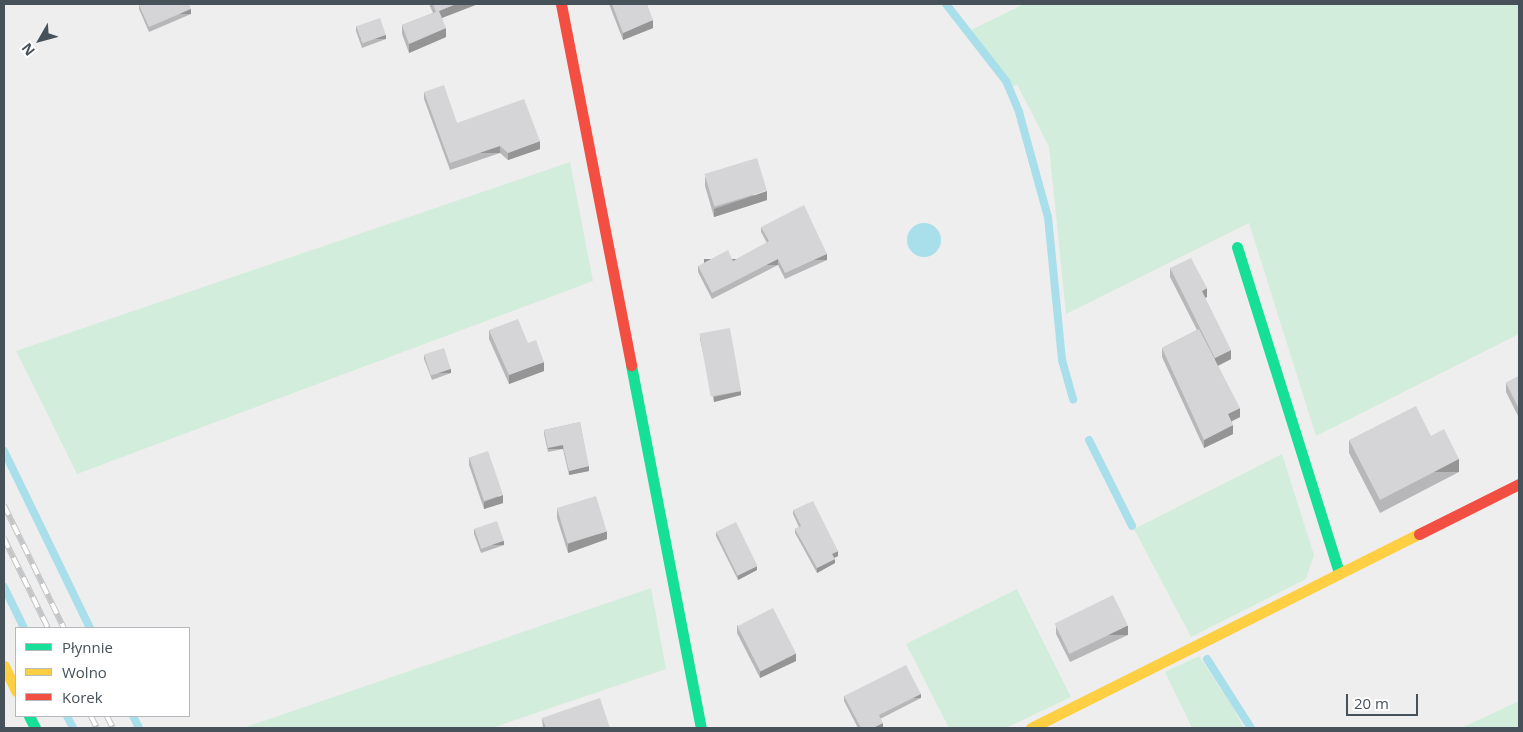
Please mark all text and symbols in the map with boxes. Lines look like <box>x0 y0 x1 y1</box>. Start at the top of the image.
north arrow <box>15 15 65 65</box>
text: N <box>17 39 39 60</box>
legend <box>15 627 190 717</box>
text: Płynnie <box>62 637 113 657</box>
text: Wolno <box>62 662 107 682</box>
scale bar <box>1348 684 1420 716</box>
text: Korek <box>62 687 103 707</box>
text: 20 m <box>1354 693 1389 713</box>

